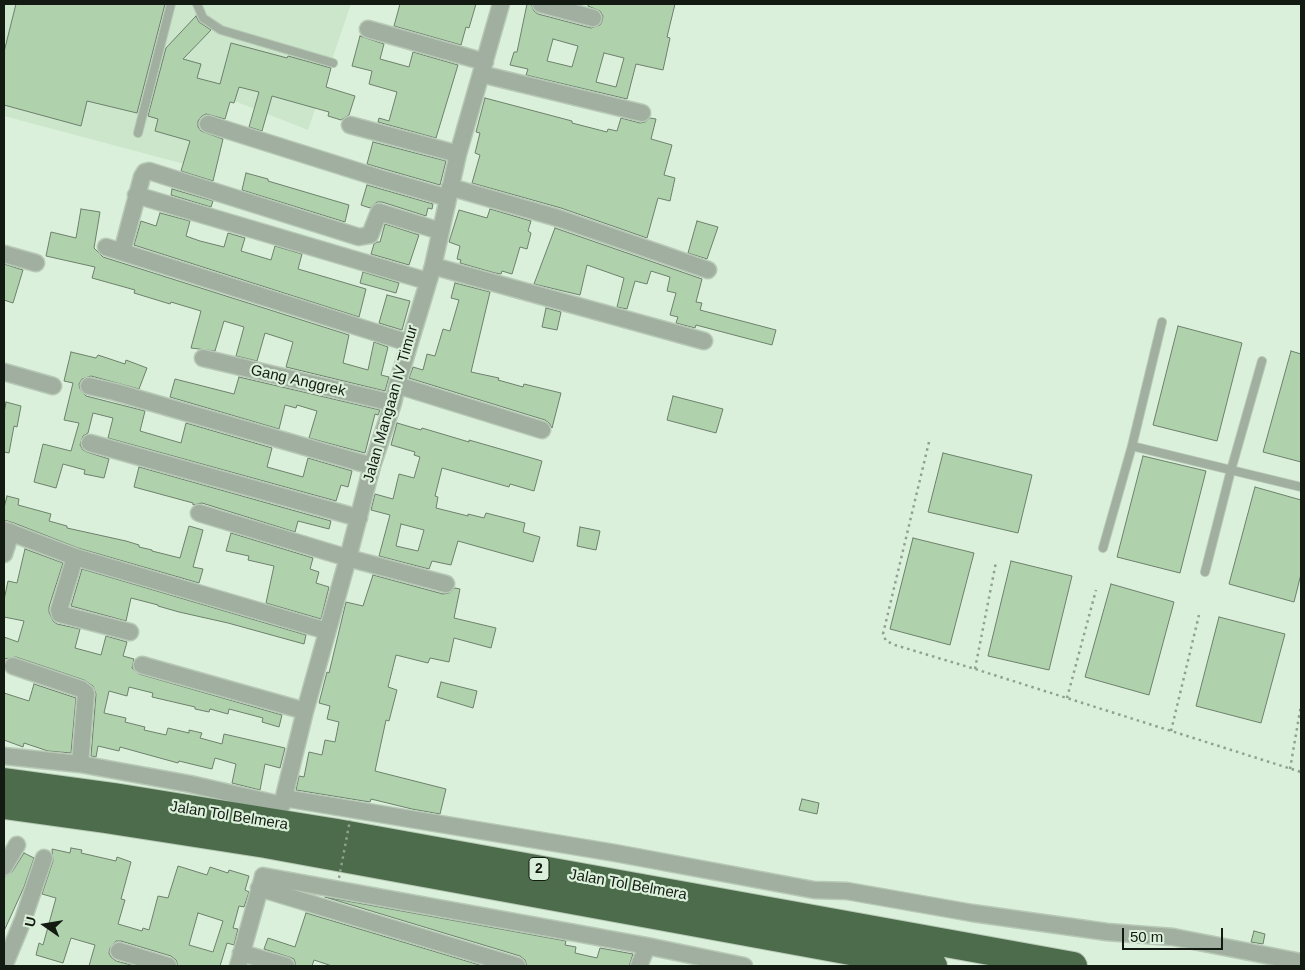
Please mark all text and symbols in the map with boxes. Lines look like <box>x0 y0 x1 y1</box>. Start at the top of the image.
street label: Jalan Mangaan IV Timur <box>360 323 422 485</box>
street label: Gang Anggrek <box>249 361 347 401</box>
street label: Jalan Tol Belmera <box>169 798 289 834</box>
road number: 2 <box>529 858 549 881</box>
street label: Jalan Tol Belmera <box>568 866 688 904</box>
north arrow <box>20 900 70 950</box>
text: U <box>21 915 39 928</box>
scale bar <box>1125 918 1226 950</box>
text: 50 m <box>1130 928 1163 945</box>

